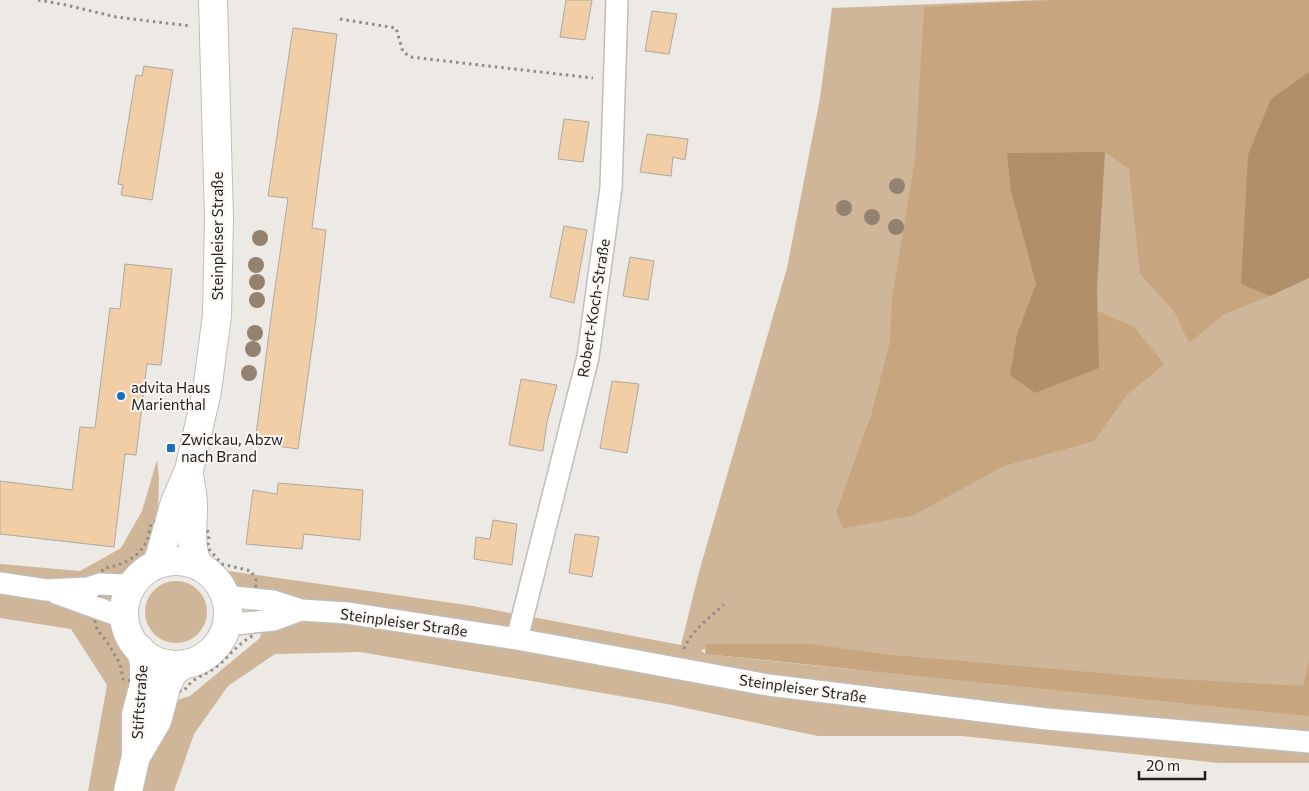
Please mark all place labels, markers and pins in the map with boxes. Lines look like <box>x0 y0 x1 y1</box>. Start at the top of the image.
place label: advita Haus Marienthal <box>131 378 210 413</box>
marker: advita Haus Marienthal <box>115 390 127 402</box>
place label: Zwickau, Abzw nach Brand <box>181 430 283 465</box>
marker: Zwickau, Abzw nach Brand <box>165 442 177 454</box>

